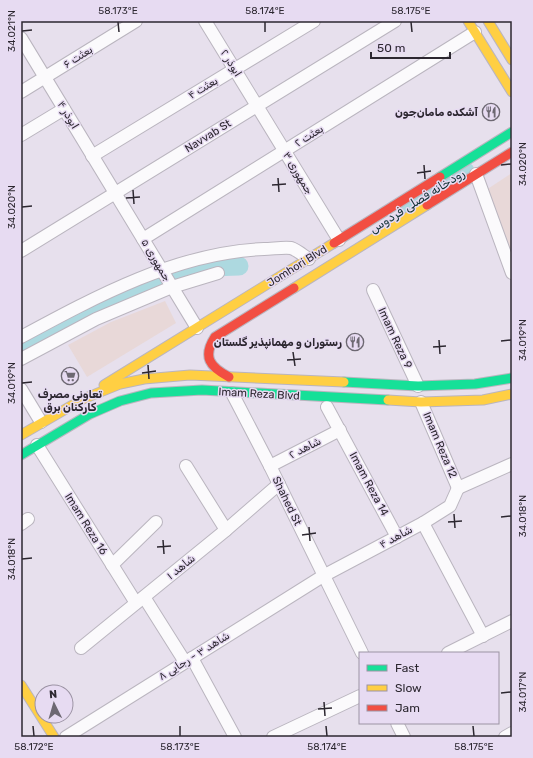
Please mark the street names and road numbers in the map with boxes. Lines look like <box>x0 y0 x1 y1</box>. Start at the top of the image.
street label: بعثت ۶ <box>61 43 95 71</box>
street label: ابوذر ۲ <box>217 47 244 79</box>
street label: بعثت ۴ <box>186 74 220 102</box>
street label: ابوذر ۴ <box>54 99 81 132</box>
street label: Navvab St <box>182 116 234 155</box>
street label: بعثت ۲ <box>292 122 326 150</box>
street label: جمهوری ۳ <box>279 149 316 197</box>
street label: جمهوری ۵ <box>137 236 174 284</box>
street label: Jomhori Blvd <box>265 242 329 290</box>
street label: Imam Reza 9 <box>375 306 415 370</box>
street label: Imam Reza Blvd <box>218 385 300 403</box>
street label: Imam Reza 12 <box>420 410 460 480</box>
street label: شاهد ۲ <box>287 434 323 462</box>
street label: Imam Reza 14 <box>347 450 391 518</box>
street label: Shahed St <box>270 474 305 528</box>
street label: Imam Reza 16 <box>62 491 110 558</box>
street label: شاهد ۴ <box>377 523 415 551</box>
street label: شاهد ۱ <box>164 552 198 582</box>
street label: شاهد ۳ - رجایی ۸ <box>156 629 232 683</box>

